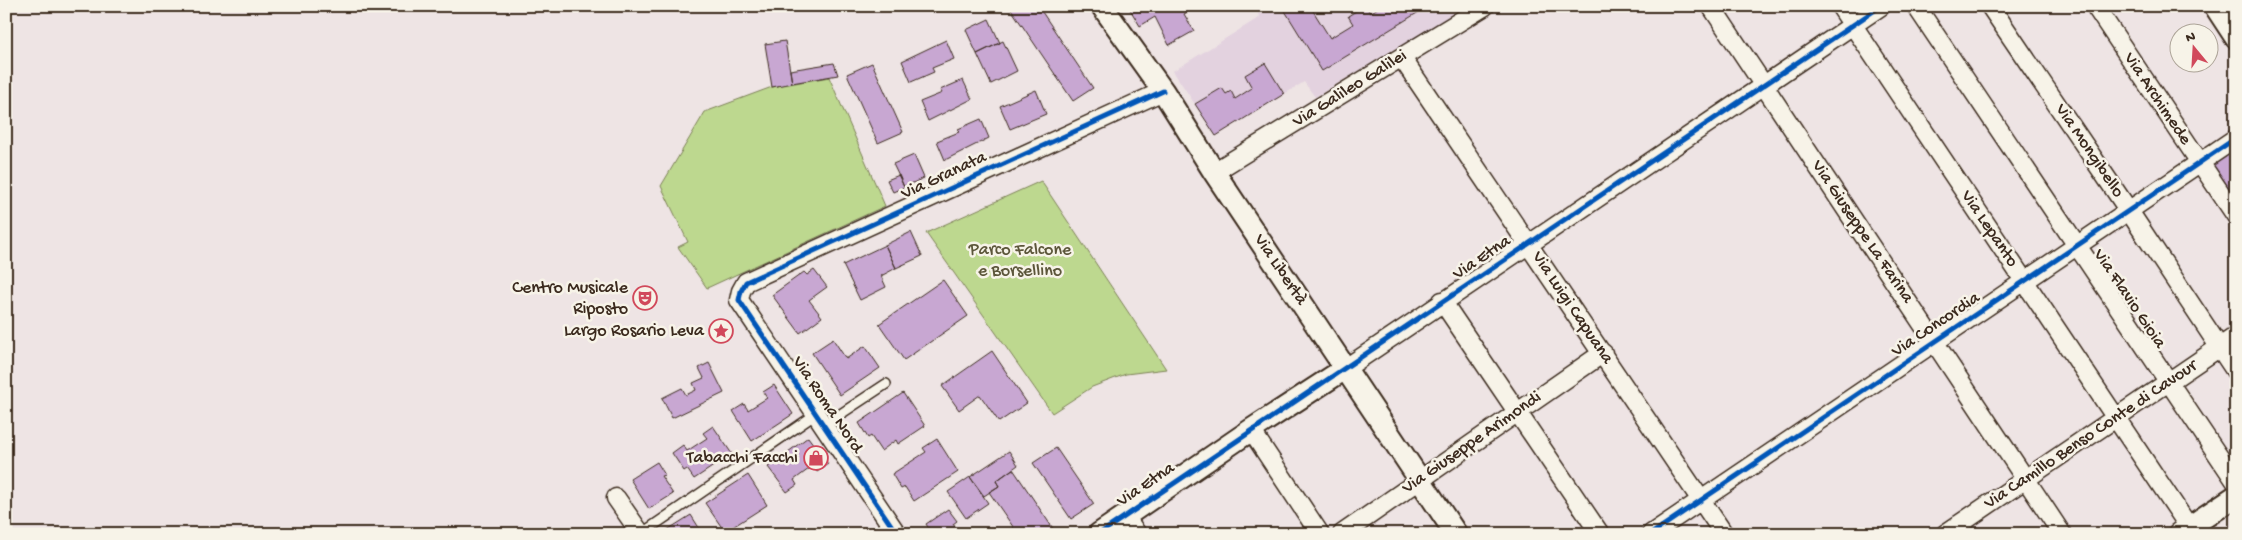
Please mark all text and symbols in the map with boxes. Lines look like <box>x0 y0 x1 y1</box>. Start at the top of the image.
north arrow <box>2170 22 2220 72</box>
text: N <box>2184 29 2198 48</box>
street label: Via Galileo Galilei <box>1288 45 1411 133</box>
street label: Via Archimede <box>2118 48 2196 150</box>
street label: Via Mongibello <box>2049 99 2128 202</box>
street label: Via Granata <box>897 147 991 205</box>
street label: Via Giuseppe La Farina <box>1806 156 1918 308</box>
street label: Via Lepanto <box>1955 186 2022 271</box>
street label: Via Libertà <box>1248 230 1312 310</box>
street label: Via Etna <box>1448 230 1516 286</box>
park label: Parco Falcone e Borsellino <box>968 240 1072 282</box>
street label: Via Flavio Gioia <box>2087 245 2170 353</box>
street label: Via Luigi Capuana <box>1526 247 1618 369</box>
place label: Centro Musicale Riposto <box>512 278 629 320</box>
theatre icon: Centro Musicale Riposto <box>632 285 658 311</box>
street label: Via Concordia <box>1887 287 1985 363</box>
place icon: Largo Rosario Leva <box>708 318 734 344</box>
place label: Largo Rosario Leva <box>564 321 705 342</box>
street label: Via Roma Nord <box>786 352 868 458</box>
street label: Via Camillo Benso Conte di Cavour <box>1980 355 2203 515</box>
street label: Via Giuseppe Arimondi <box>1398 387 1546 500</box>
shop icon: Tabacchi Facchi <box>803 445 829 471</box>
place label: Tabacchi Facchi <box>686 448 798 469</box>
street label: Via Etna <box>1112 457 1180 513</box>

